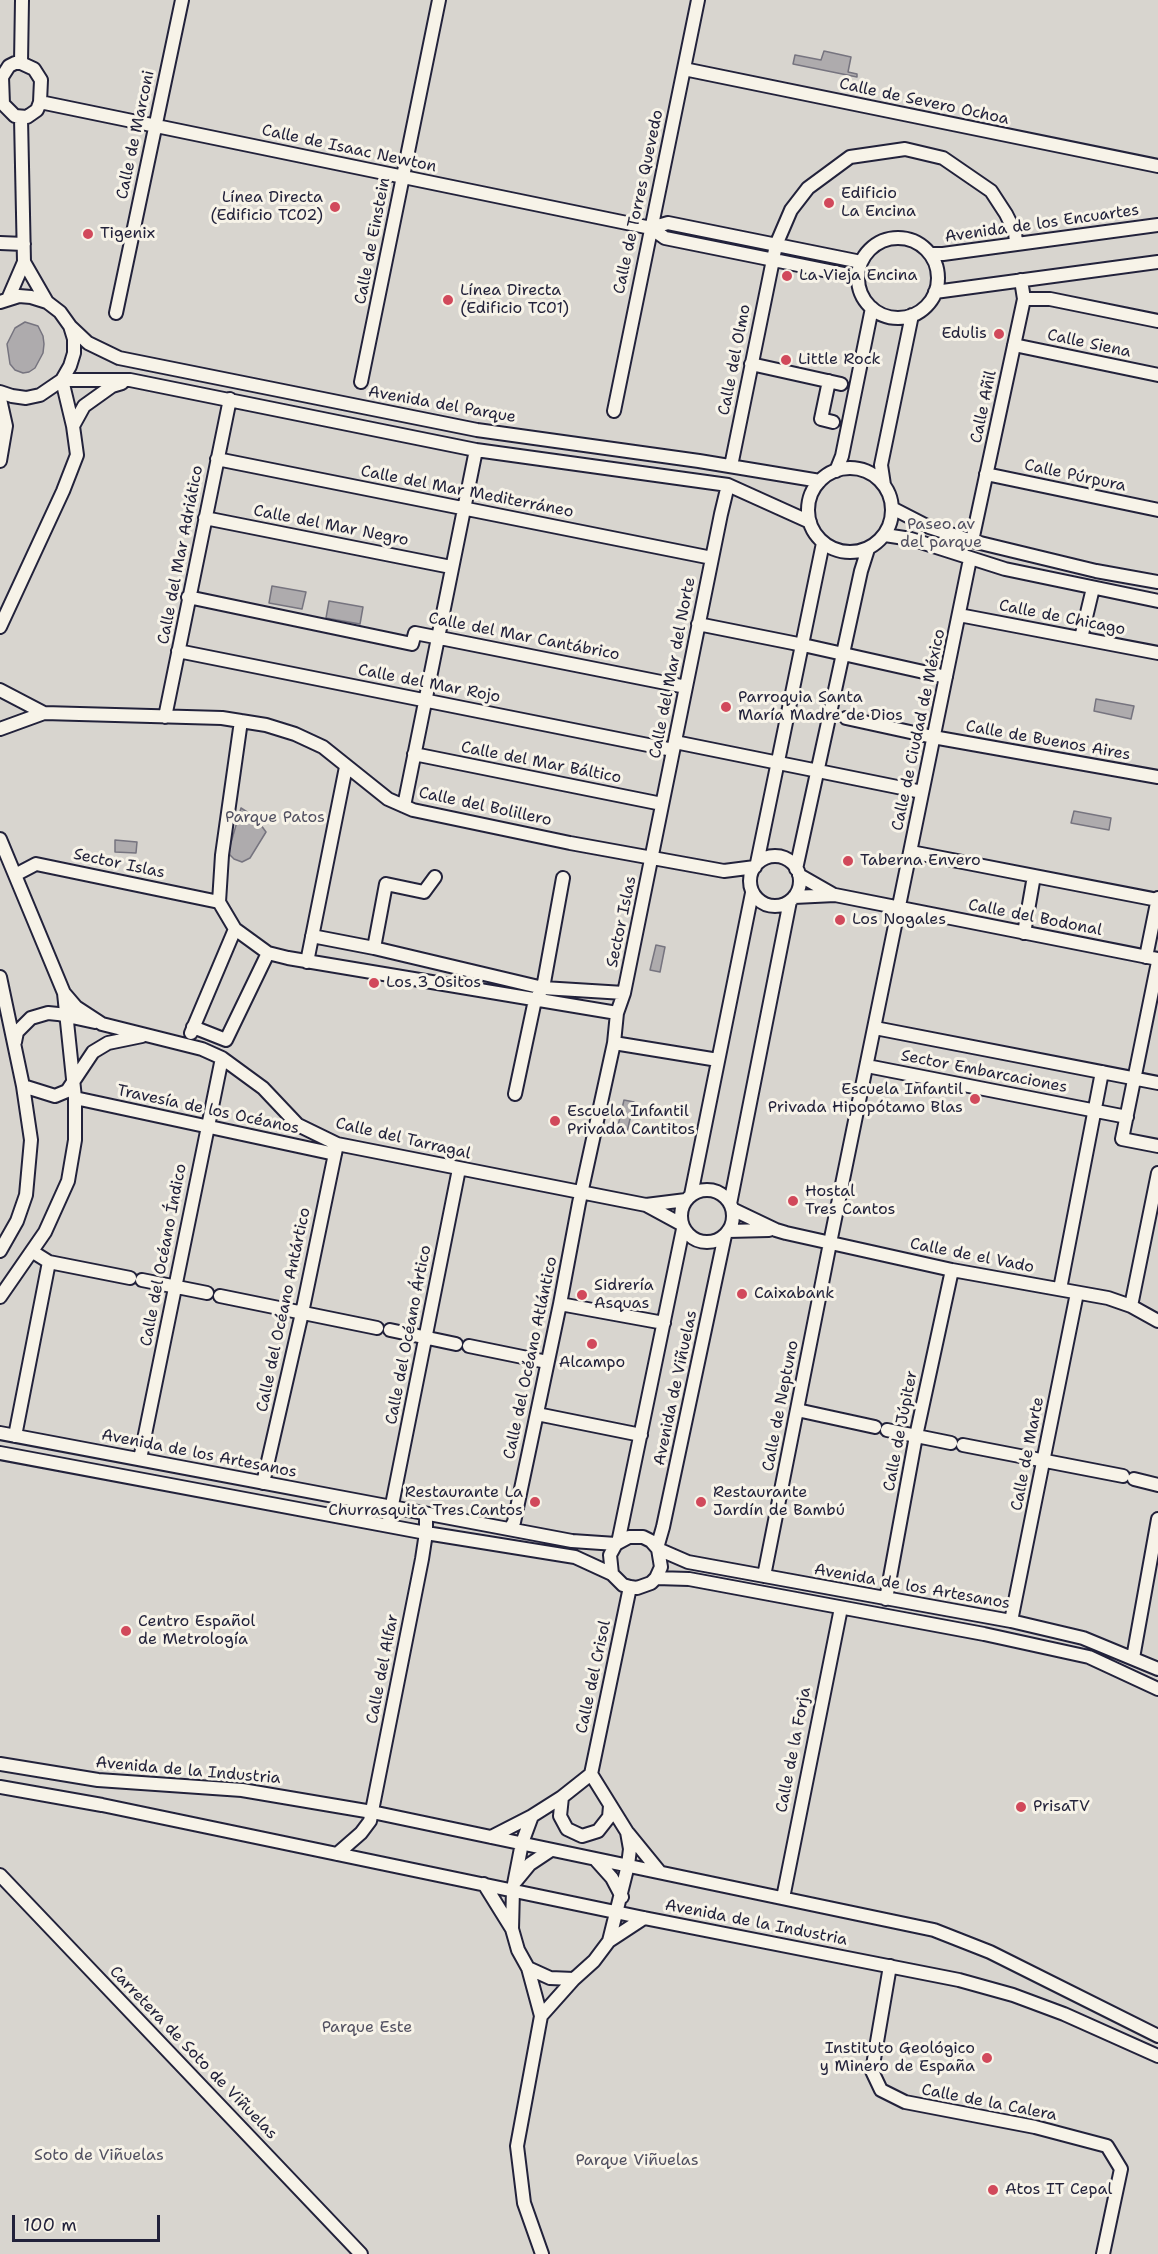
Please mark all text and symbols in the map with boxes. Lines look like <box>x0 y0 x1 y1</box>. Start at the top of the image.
street label: Calle de Marconi <box>113 69 159 201</box>
street label: Calle de Severo Ochoa <box>837 75 1011 129</box>
street label: Calle de Torres Quevedo <box>610 108 668 296</box>
street label: Calle de Isaac Newton <box>260 121 438 177</box>
street label: Calle de Einstein <box>351 176 395 306</box>
place label: Edificio La Encina <box>841 184 916 222</box>
place label: Línea Directa (Edificio TC02) <box>210 188 323 226</box>
marker: Edificio La Encina <box>822 196 836 210</box>
marker: Línea Directa (Edificio TC02) <box>328 200 342 214</box>
street label: Avenida de los Encuartes <box>944 201 1140 247</box>
place label: Tigenix <box>100 224 155 244</box>
marker: Tigenix <box>81 227 95 241</box>
place label: La Vieja Encina <box>799 266 917 286</box>
marker: La Vieja Encina <box>780 269 794 283</box>
place label: Línea Directa (Edificio TC01) <box>460 281 569 319</box>
marker: Línea Directa (Edificio TC01) <box>441 293 455 307</box>
street label: Calle del Olmo <box>715 303 755 417</box>
place label: Edulis <box>941 324 987 344</box>
street label: Calle Siena <box>1045 326 1133 362</box>
marker: Edulis <box>992 327 1006 341</box>
place label: Little Rock <box>798 350 881 370</box>
marker: Little Rock <box>779 353 793 367</box>
street label: Calle Añil <box>967 369 1001 445</box>
street label: Avenida del Parque <box>367 383 517 427</box>
street label: Calle Púrpura <box>1022 456 1128 496</box>
street label: Calle del Mar Mediterráneo <box>359 462 575 522</box>
street label: Calle del Mar Adriático <box>154 464 208 646</box>
street label: Calle del Mar Negro <box>252 502 410 550</box>
park label: Paseo av del parque <box>900 515 982 553</box>
street label: Calle del Mar del Norte <box>646 576 700 760</box>
street label: Calle de Chicago <box>997 596 1127 640</box>
street label: Calle del Mar Cantábrico <box>427 609 621 665</box>
street label: Calle de Ciudad de México <box>888 627 950 833</box>
street label: Calle del Mar Rojo <box>356 661 502 707</box>
place label: Parroquia Santa María Madre de Dios <box>738 688 903 726</box>
marker: Parroquia Santa María Madre de Dios <box>719 700 733 714</box>
street label: Calle de Buenos Aires <box>964 717 1132 765</box>
street label: Calle del Mar Báltico <box>459 738 623 788</box>
street label: Calle del Bolillero <box>417 784 553 830</box>
park label: Parque Patos <box>225 808 325 828</box>
street label: Sector Islas <box>72 845 166 883</box>
place label: Taberna Envero <box>860 851 981 871</box>
marker: Taberna Envero <box>841 854 855 868</box>
street label: Sector Islas <box>603 875 641 969</box>
street label: Calle del Bodonal <box>967 896 1103 940</box>
place label: Los Nogales <box>852 910 946 930</box>
marker: Los Nogales <box>833 913 847 927</box>
place label: Los 3 Ositos <box>386 973 481 993</box>
marker: Los 3 Ositos <box>367 976 381 990</box>
street label: Sector Embarcaciones <box>899 1046 1069 1098</box>
place label: Escuela Infantil Privada Hipopótamo Blas <box>768 1080 963 1118</box>
street label: Travesía de los Océanos <box>115 1081 301 1139</box>
marker: Escuela Infantil Privada Hipopótamo Blas <box>968 1092 982 1106</box>
place label: Escuela Infantil Privada Cantitos <box>567 1102 695 1140</box>
street label: Calle del Tarragal <box>334 1114 472 1164</box>
marker: Escuela Infantil Privada Cantitos <box>548 1114 562 1128</box>
street label: Calle del Océano Índico <box>137 1162 191 1348</box>
place label: Hostal Tres Cantos <box>805 1182 895 1220</box>
marker: Hostal Tres Cantos <box>786 1194 800 1208</box>
street label: Calle del Océano Antártico <box>253 1206 315 1414</box>
street label: Calle de el Vado <box>908 1235 1036 1277</box>
street label: Calle del Océano Ártico <box>382 1244 436 1426</box>
street label: Calle del Océano Atlántico <box>500 1255 562 1461</box>
place label: Sidrería Asquas <box>594 1276 654 1314</box>
place label: Caixabank <box>754 1284 834 1304</box>
marker: Caixabank <box>735 1287 749 1301</box>
marker: Sidrería Asquas <box>575 1288 589 1302</box>
street label: Avenida de Viñuelas <box>650 1309 702 1467</box>
marker: Alcampo <box>585 1337 599 1351</box>
street label: Calle de Neptuno <box>759 1339 803 1473</box>
place label: Alcampo <box>559 1353 625 1373</box>
street label: Calle de Júpiter <box>880 1369 922 1493</box>
street label: Calle de Marte <box>1008 1395 1048 1513</box>
street label: Avenida de los Artesanos <box>100 1426 298 1482</box>
place label: Restaurante La Churrasquita Tres Cantos <box>328 1483 523 1521</box>
place label: Restaurante Jardín de Bambú <box>713 1483 845 1521</box>
marker: Restaurante La Churrasquita Tres Cantos <box>528 1495 542 1509</box>
marker: Restaurante Jardín de Bambú <box>694 1495 708 1509</box>
street label: Avenida de los Artesanos <box>813 1560 1011 1614</box>
place label: Centro Español de Metrología <box>138 1612 255 1650</box>
street label: Calle del Alfar <box>363 1613 403 1725</box>
street label: Calle del Crisol <box>573 1619 615 1735</box>
marker: Centro Español de Metrología <box>119 1624 133 1638</box>
street label: Calle de la Forja <box>772 1686 816 1814</box>
street label: Avenida de la Industria <box>95 1753 281 1789</box>
place label: PrisaTV <box>1033 1797 1090 1817</box>
marker: PrisaTV <box>1014 1800 1028 1814</box>
street label: Avenida de la Industria <box>663 1896 849 1950</box>
street label: Carretera de Soto de Viñuelas <box>105 1962 281 2144</box>
park label: Parque Este <box>322 2018 412 2038</box>
place label: Instituto Geológico y Minero de España <box>820 2039 975 2077</box>
marker: Instituto Geológico y Minero de España <box>980 2051 994 2065</box>
street label: Calle de la Calera <box>920 2080 1058 2126</box>
park label: Soto de Viñuelas <box>34 2146 164 2166</box>
park label: Parque Viñuelas <box>575 2151 699 2171</box>
place label: Atos IT Cepal <box>1005 2180 1112 2200</box>
marker: Atos IT Cepal <box>986 2183 1000 2197</box>
scale bar <box>15 2203 164 2241</box>
text: 100 m <box>23 2213 77 2237</box>

